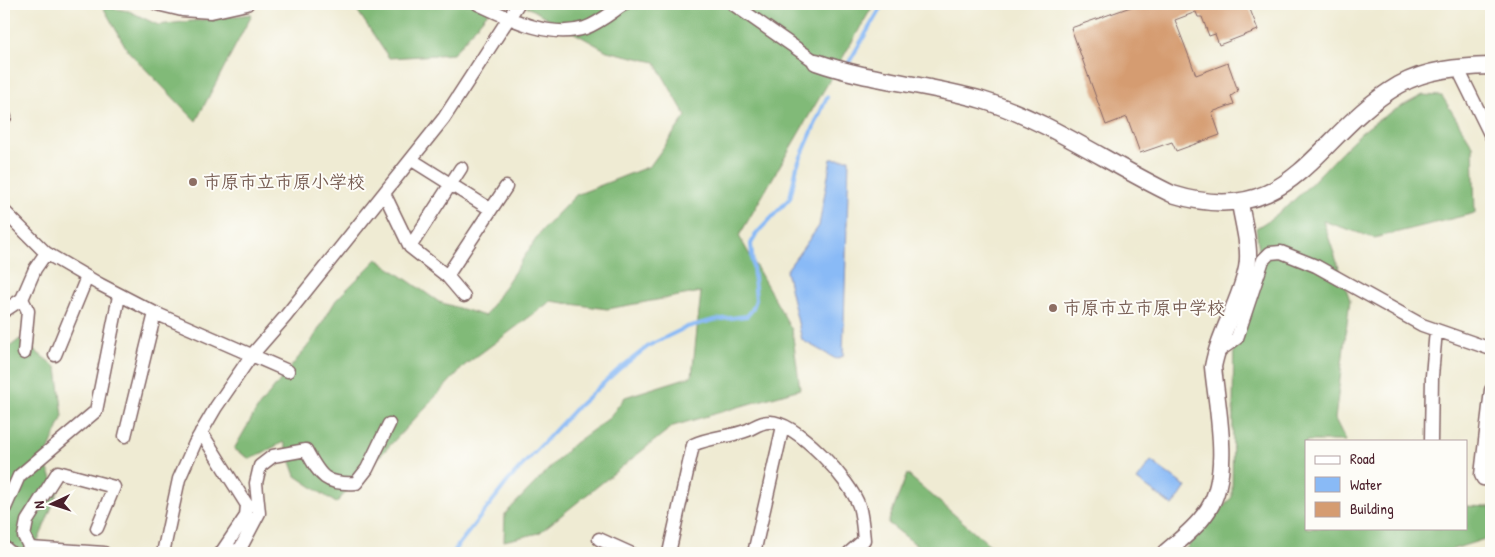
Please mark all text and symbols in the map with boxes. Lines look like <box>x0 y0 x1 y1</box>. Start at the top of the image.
place label: 市原市立市原小学校 <box>203 169 365 194</box>
marker: 市原市立市原小学校 <box>187 176 199 188</box>
place label: 市原市立市原中学校 <box>1063 295 1225 320</box>
marker: 市原市立市原中学校 <box>1047 302 1059 314</box>
legend <box>1305 440 1468 530</box>
text: Road <box>1350 448 1375 469</box>
text: Water <box>1350 474 1382 495</box>
north arrow <box>28 480 78 530</box>
text: Building <box>1350 498 1394 519</box>
text: N <box>29 500 48 509</box>

